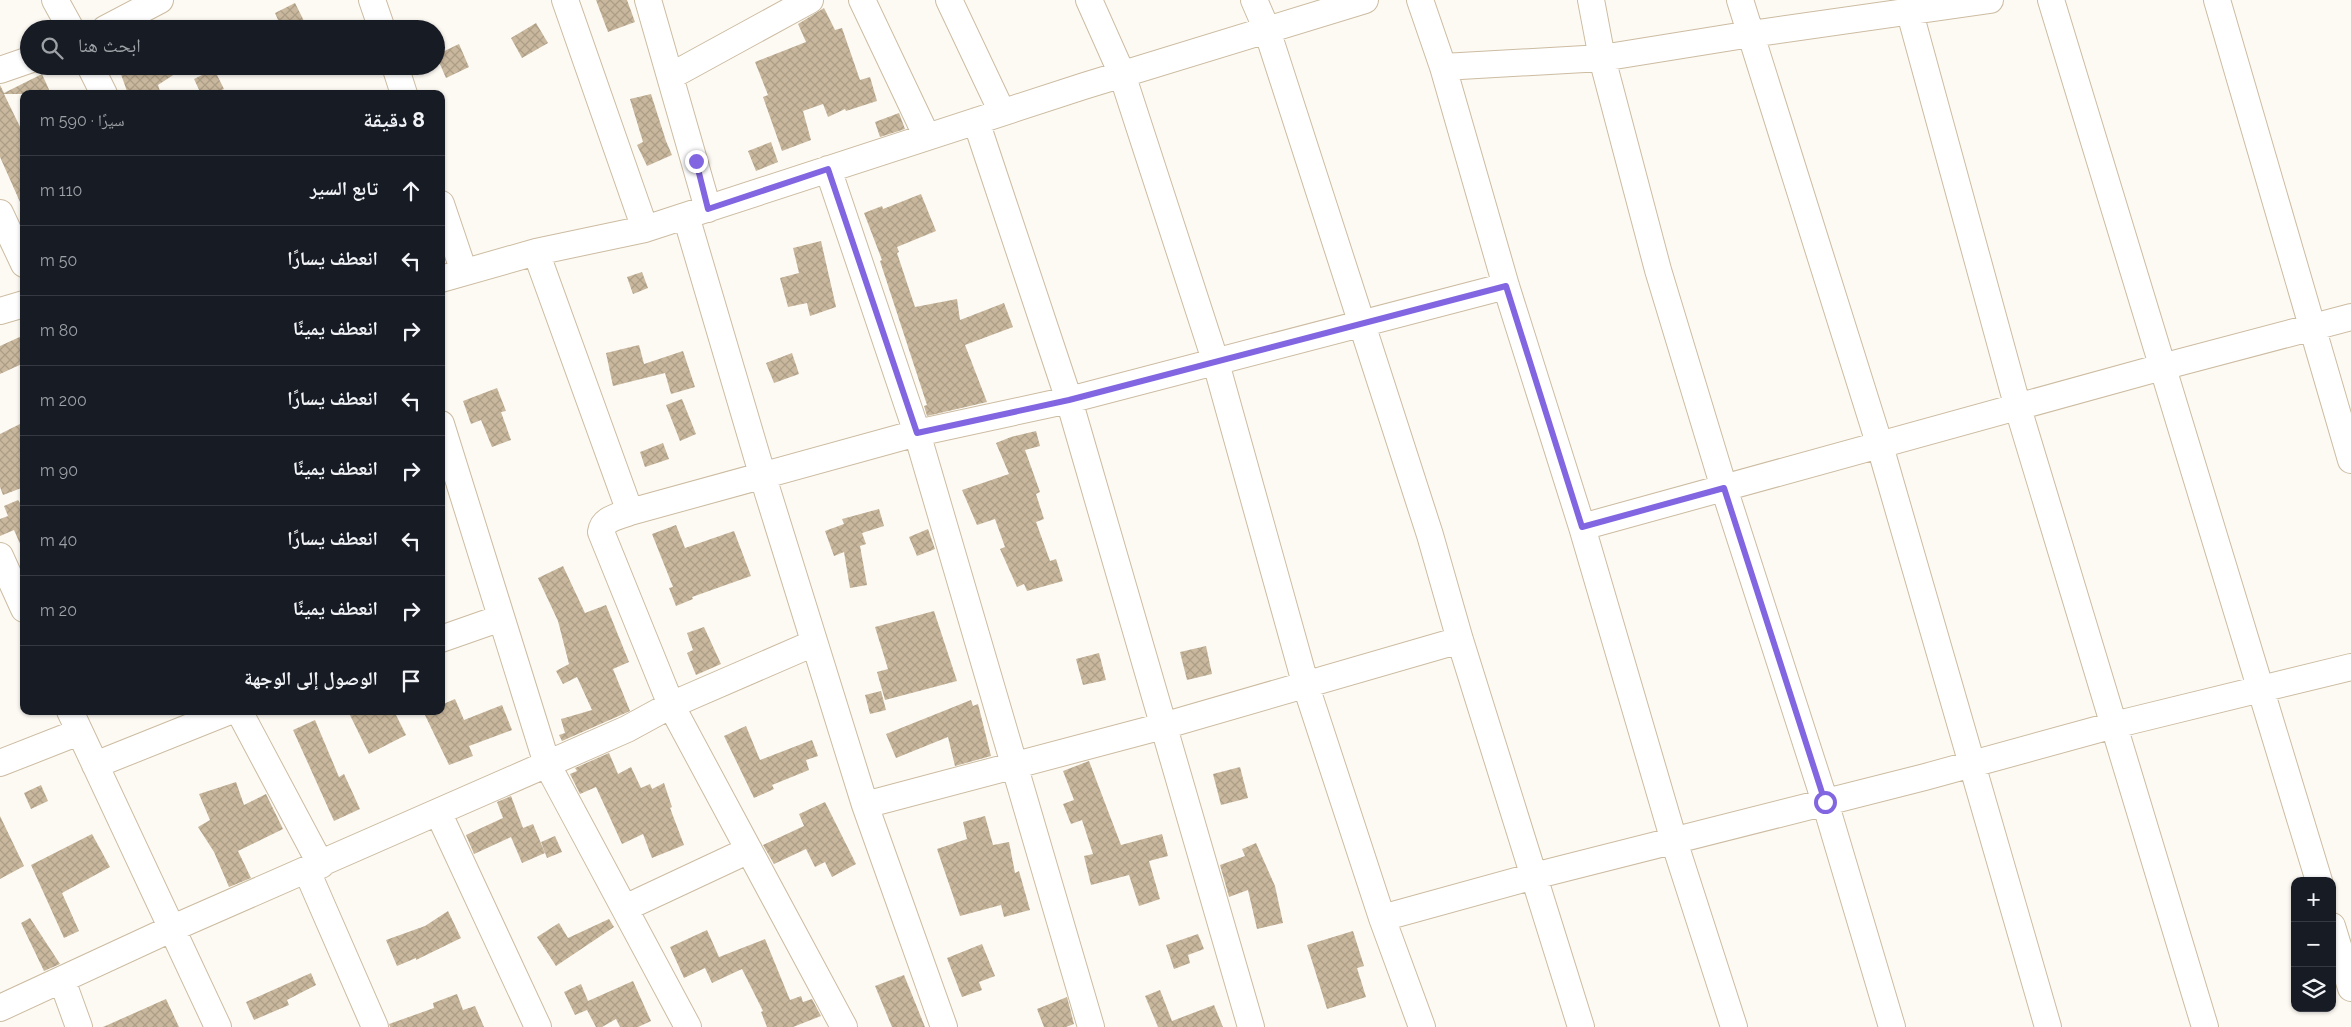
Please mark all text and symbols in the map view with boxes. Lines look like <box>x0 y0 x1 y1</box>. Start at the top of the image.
search box <box>20 20 445 75</box>
icon: search <box>38 34 66 62</box>
text: ابحث هنا <box>78 34 141 56</box>
text: 8 دقيقة <box>363 107 425 132</box>
text: سيرًا · 590 m <box>40 111 124 130</box>
route end <box>685 150 708 173</box>
text: تابع السير <box>310 177 378 199</box>
icon: ahead <box>397 177 425 205</box>
text: 110 m <box>40 181 82 200</box>
text: انعطف يسارًا <box>287 247 378 269</box>
icon: left <box>397 247 425 275</box>
text: 50 m <box>40 251 77 270</box>
text: انعطف يمينًا <box>293 317 378 339</box>
icon: right <box>397 317 425 345</box>
text: 80 m <box>40 321 78 340</box>
text: انعطف يسارًا <box>287 387 378 409</box>
icon: left <box>397 387 425 415</box>
text: 200 m <box>40 391 87 410</box>
text: انعطف يمينًا <box>293 457 378 479</box>
icon: right <box>397 457 425 485</box>
text: 90 m <box>40 461 78 480</box>
text: انعطف يسارًا <box>287 527 378 549</box>
icon: left <box>397 527 425 555</box>
text: 40 m <box>40 531 77 550</box>
text: انعطف يمينًا <box>293 597 378 619</box>
icon: right <box>397 597 425 625</box>
text: 20 m <box>40 601 77 620</box>
text: الوصول إلى الوجهة <box>244 667 378 689</box>
icon: arrive <box>397 667 425 695</box>
route start <box>1814 791 1837 814</box>
map controls <box>2291 877 2336 1012</box>
button: + <box>2291 877 2336 922</box>
button: − <box>2291 922 2336 967</box>
button: layers <box>2291 967 2336 1012</box>

